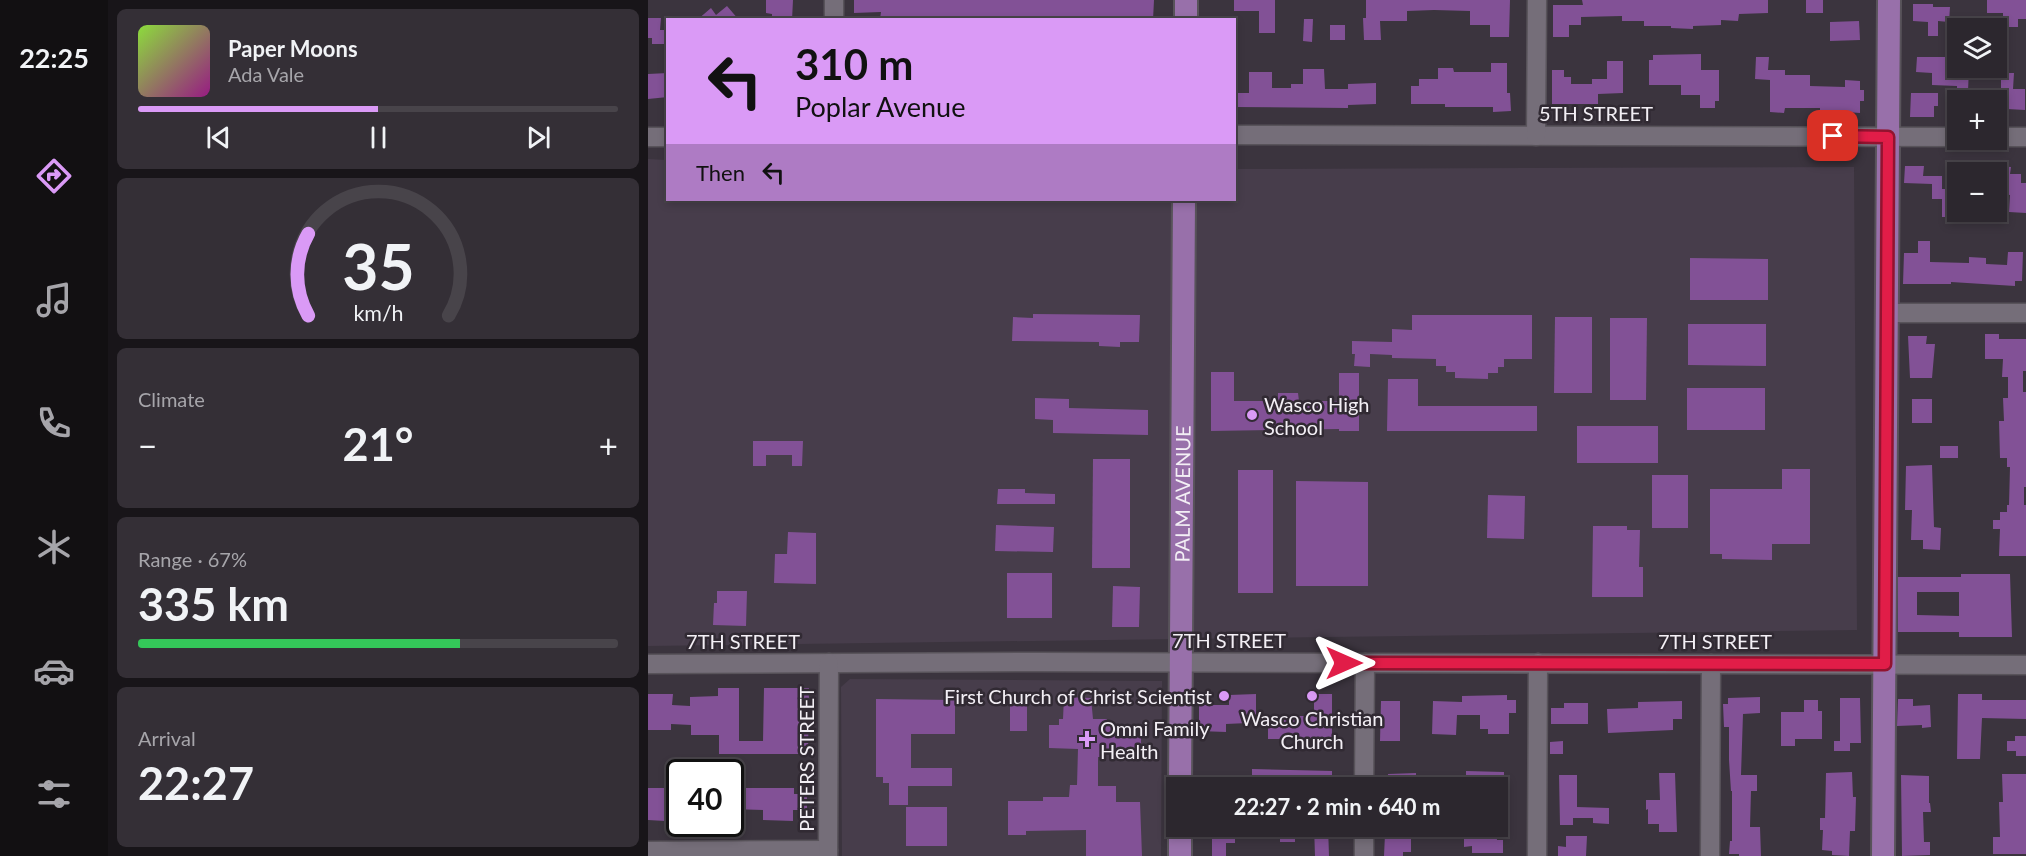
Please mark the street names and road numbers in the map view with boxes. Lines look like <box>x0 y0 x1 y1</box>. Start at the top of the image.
street label: 5TH STREET <box>1539 101 1653 125</box>
street label: PALM AVENUE <box>1170 425 1194 563</box>
street label: 7TH STREET <box>1172 628 1286 652</box>
street label: 7TH STREET <box>686 629 800 653</box>
street label: 7TH STREET <box>1658 629 1772 653</box>
street label: PETERS STREET <box>794 686 818 832</box>

